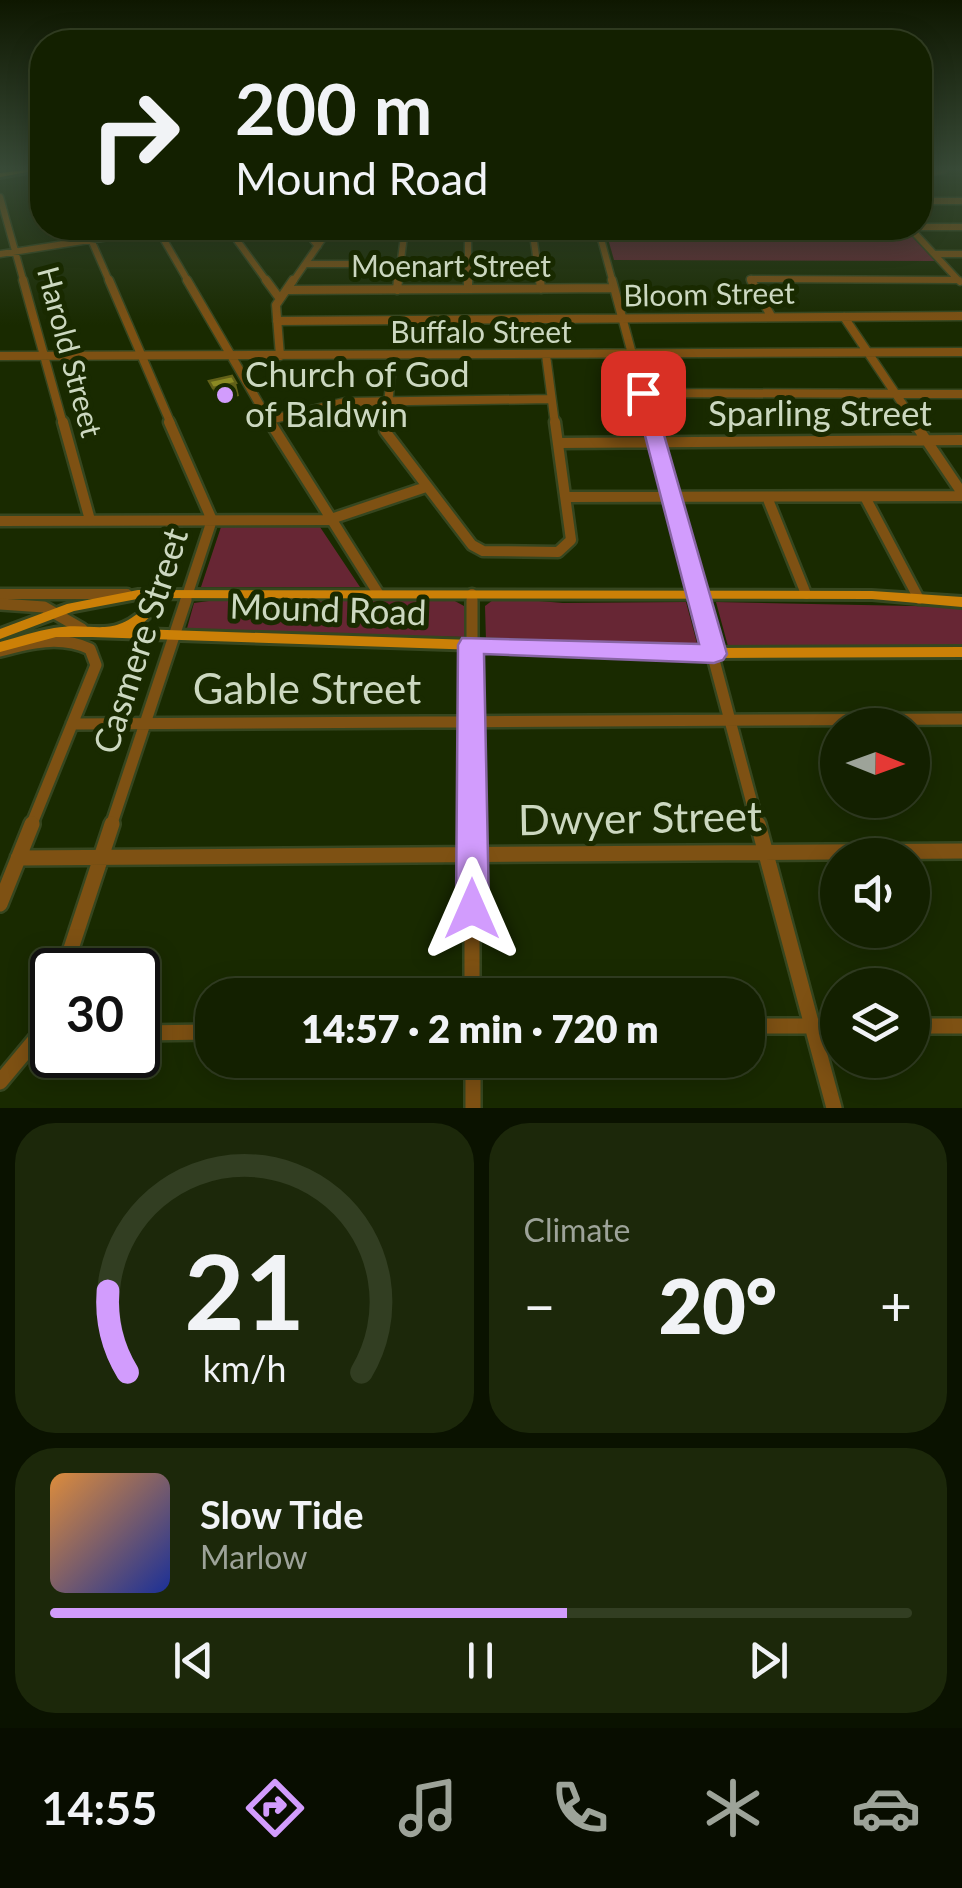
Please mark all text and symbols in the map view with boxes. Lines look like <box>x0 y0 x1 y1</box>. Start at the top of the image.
text: 200 m <box>235 66 432 150</box>
icon: right <box>70 70 200 200</box>
text: Mound Road <box>235 151 488 205</box>
street label: Moenart Street <box>351 247 551 283</box>
street label: Harold Street <box>31 262 111 441</box>
street label: Bloom Street <box>623 274 795 312</box>
street label: Buffalo Street <box>390 313 572 349</box>
pin <box>601 351 686 436</box>
place label: Church of God of Baldwin <box>245 352 470 434</box>
icon: arrive <box>616 366 671 421</box>
marker: Church of God of Baldwin <box>214 384 236 406</box>
street label: Sparling Street <box>708 391 932 433</box>
street label: Casmere Street <box>83 522 195 759</box>
street label: Mound Road <box>229 584 427 632</box>
street label: Gable Street <box>193 663 421 713</box>
north arrow <box>820 708 930 818</box>
map controls <box>820 708 930 1078</box>
street label: Dwyer Street <box>518 790 762 844</box>
button: sound <box>820 838 930 948</box>
position arrow <box>420 857 524 961</box>
speed limit sign: 30 <box>30 948 160 1078</box>
button: layers <box>820 968 930 1078</box>
text: 14:57 · 2 min · 720 m <box>301 1005 659 1051</box>
text: Climate <box>524 1210 630 1249</box>
text: 21 <box>184 1227 305 1352</box>
text: 20° <box>659 1260 777 1350</box>
text: − <box>524 1272 555 1338</box>
text: + <box>880 1272 912 1338</box>
text: km/h <box>202 1347 286 1390</box>
text: Slow Tide <box>200 1491 363 1537</box>
text: Marlow <box>200 1537 307 1576</box>
icon: previous <box>166 1633 221 1688</box>
icon: pause <box>453 1633 508 1688</box>
icon: next <box>741 1633 796 1688</box>
icon: directions <box>240 1773 310 1843</box>
icon: music <box>393 1773 463 1843</box>
icon: phone <box>545 1773 615 1843</box>
icon: climate <box>698 1773 768 1843</box>
icon: car <box>851 1773 921 1843</box>
text: 14:55 <box>41 1781 157 1835</box>

